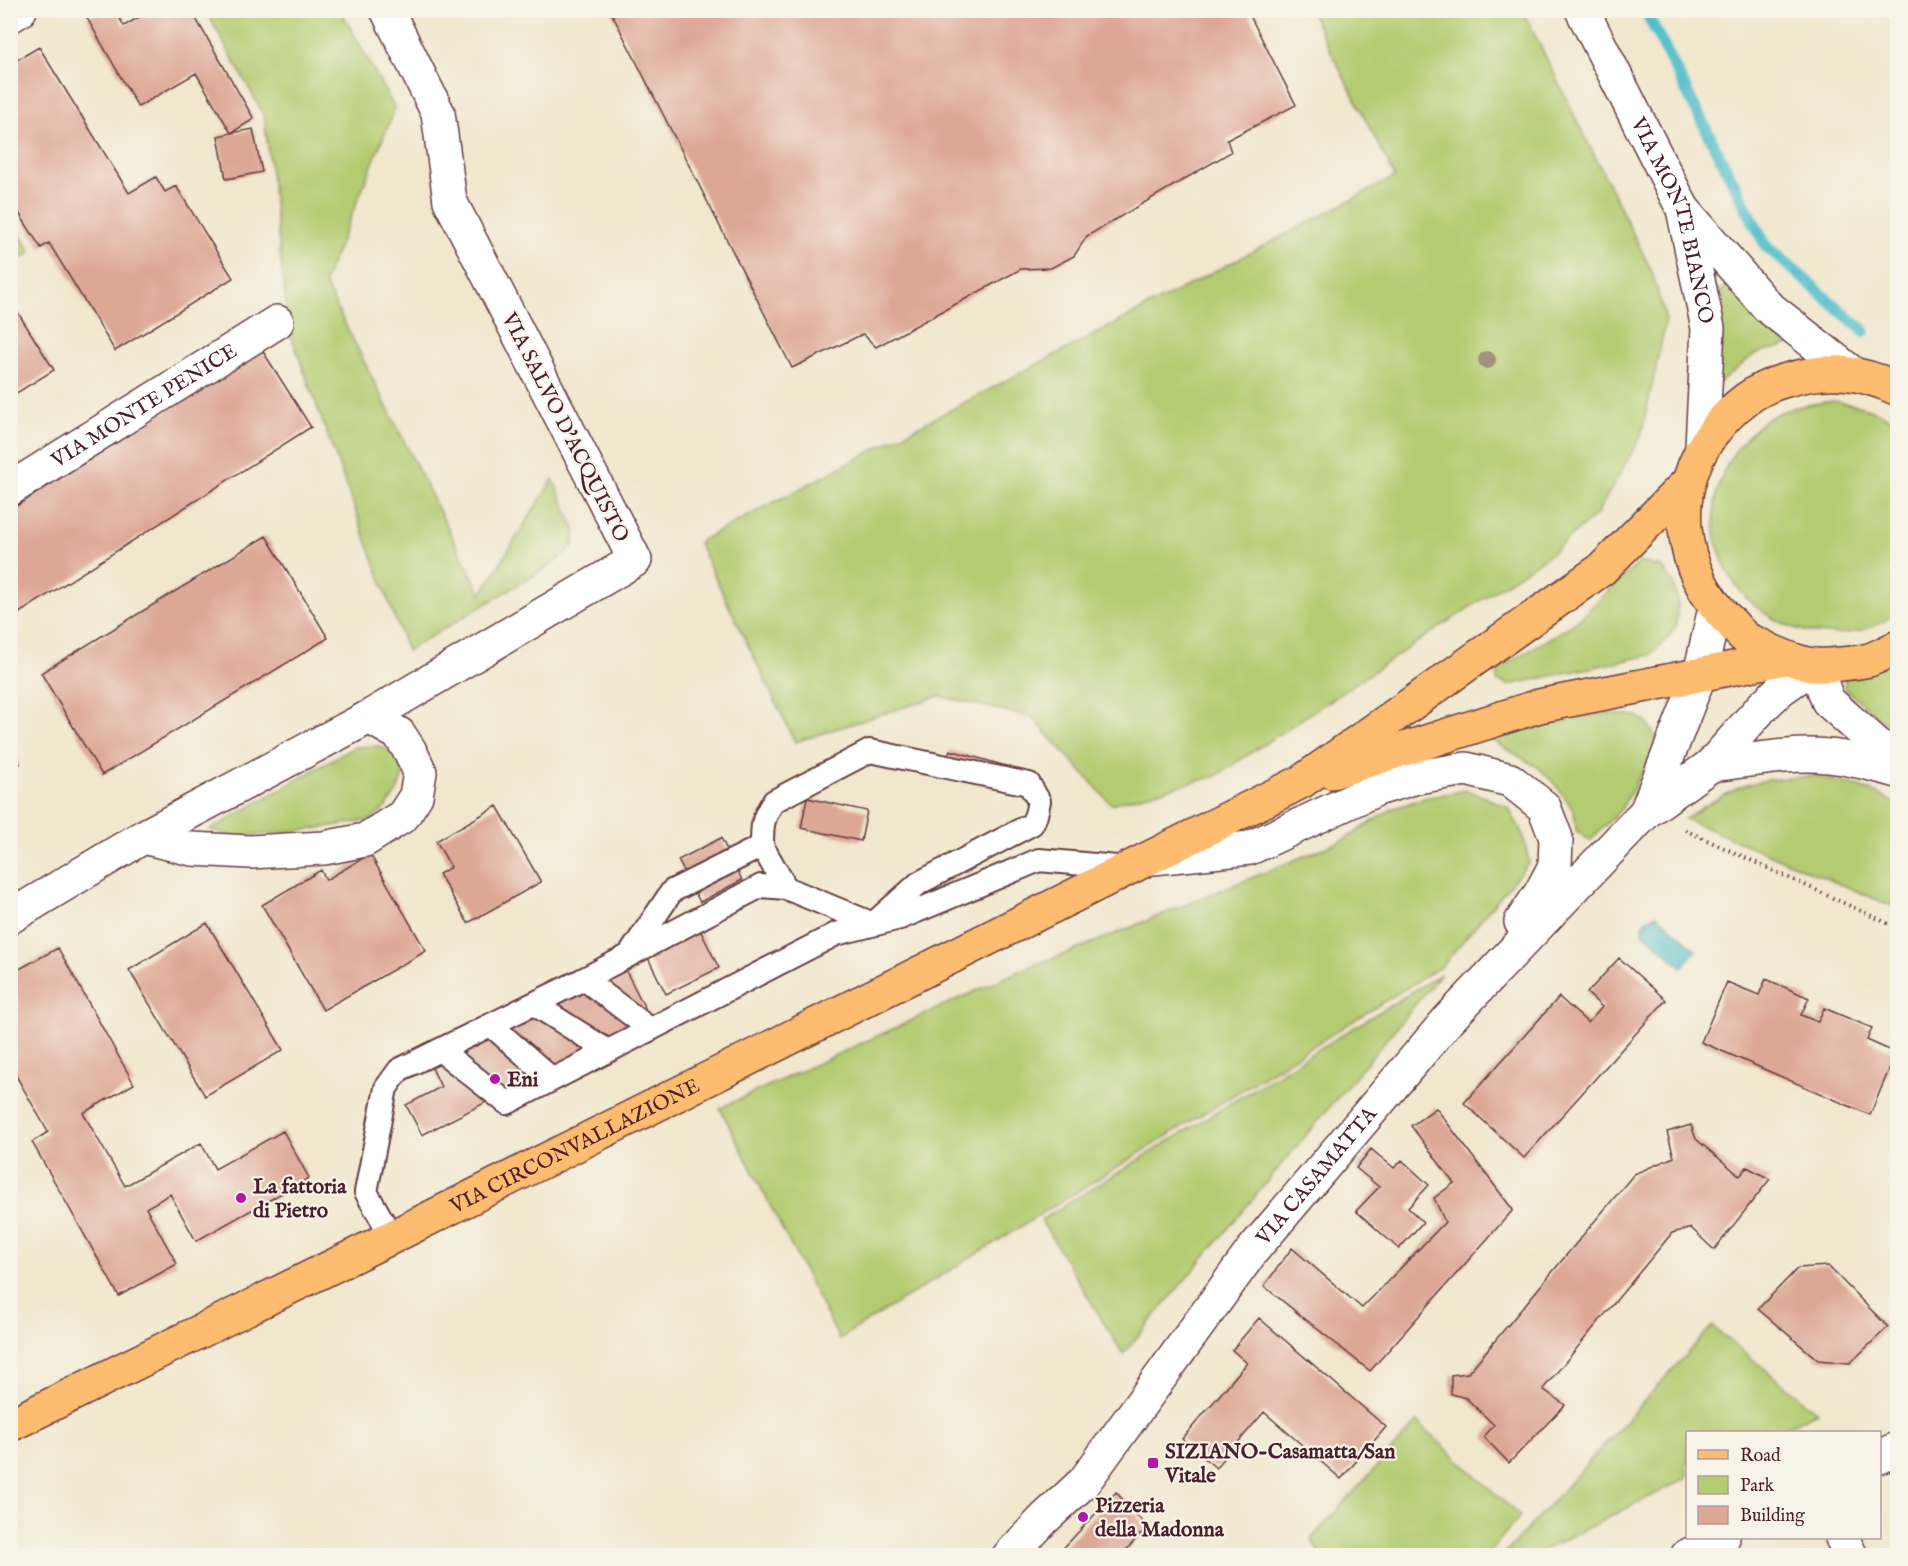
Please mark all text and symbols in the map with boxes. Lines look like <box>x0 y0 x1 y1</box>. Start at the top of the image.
street label: VIA MONTE BIANCO <box>1623 112 1719 327</box>
street label: VIA SALVO D'ACQUISTO <box>494 307 634 547</box>
street label: VIA MONTE PENICE <box>46 338 243 475</box>
place label: Eni <box>507 1067 539 1094</box>
marker: Eni <box>488 1072 502 1086</box>
street label: VIA CIRCONVALLAZIONE <box>445 1073 705 1221</box>
street label: VIA CASAMATTA <box>1250 1101 1384 1252</box>
place label: La fattoria di Pietro <box>253 1174 347 1225</box>
marker: La fattoria di Pietro <box>234 1191 248 1205</box>
legend <box>1686 1431 1881 1539</box>
place label: SIZIANO-Casamatta/San Vitale <box>1164 1439 1395 1490</box>
text: Road <box>1740 1445 1781 1468</box>
marker: SIZIANO-Casamatta/San Vitale <box>1146 1456 1160 1470</box>
text: Park <box>1740 1475 1775 1498</box>
place label: Pizzeria della Madonna <box>1095 1493 1225 1544</box>
text: Building <box>1740 1505 1805 1528</box>
marker: Pizzeria della Madonna <box>1076 1510 1090 1524</box>

